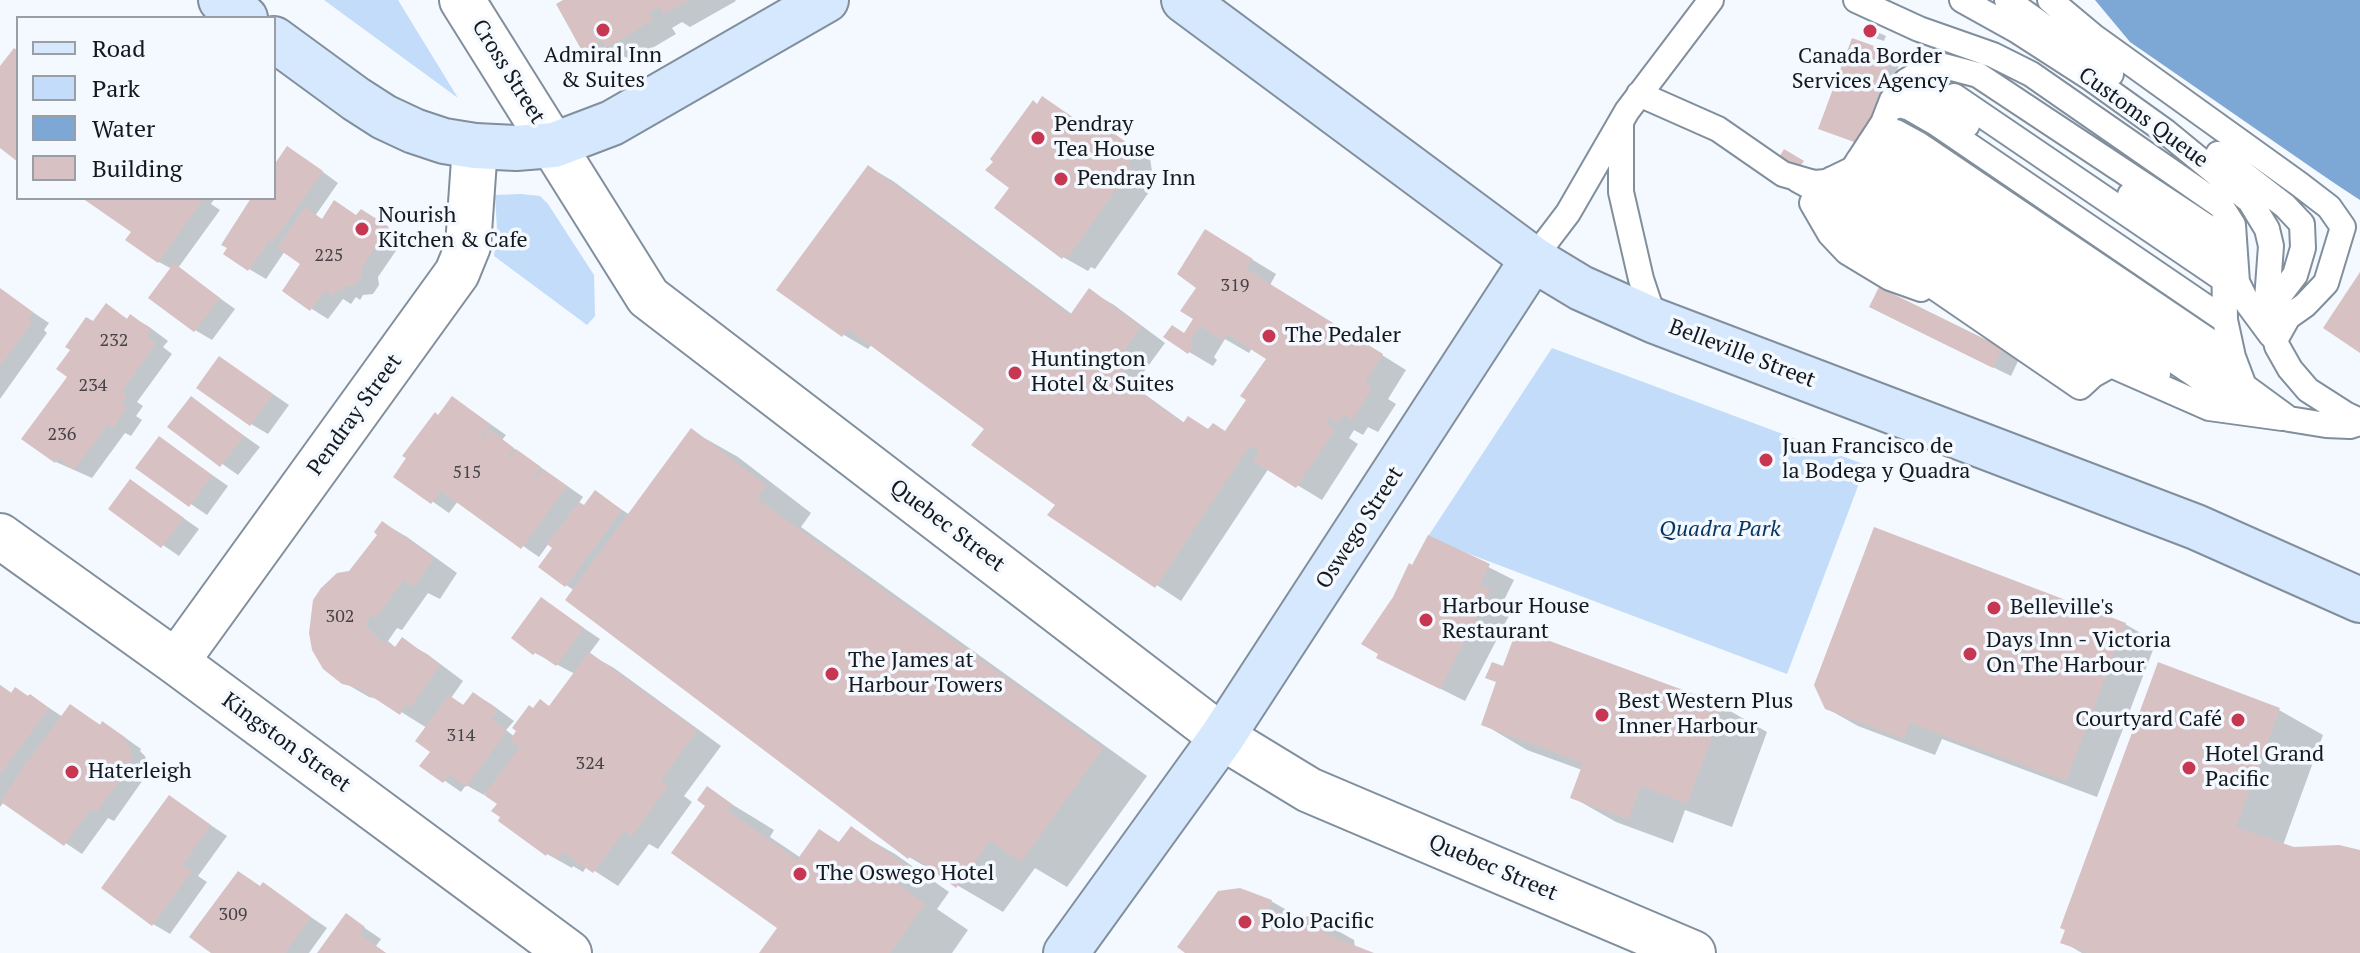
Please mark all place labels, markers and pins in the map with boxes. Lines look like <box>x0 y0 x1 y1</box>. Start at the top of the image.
marker: Admiral Inn & Suites <box>594 21 612 39</box>
marker: Canada Border Services Agency <box>1861 22 1879 40</box>
place label: Admiral Inn & Suites <box>544 43 662 94</box>
place label: Canada Border Services Agency <box>1792 44 1948 96</box>
place label: Pendray Tea House <box>1054 112 1155 164</box>
marker: Pendray Tea House <box>1029 129 1047 147</box>
place label: Pendray Inn <box>1077 166 1196 192</box>
marker: Pendray Inn <box>1052 170 1070 188</box>
place label: Nourish Kitchen & Cafe <box>378 203 528 254</box>
marker: Nourish Kitchen & Cafe <box>353 220 371 238</box>
place label: The Pedaler <box>1285 323 1401 349</box>
marker: The Pedaler <box>1260 327 1278 345</box>
place label: Huntington Hotel & Suites <box>1031 347 1174 398</box>
marker: Huntington Hotel & Suites <box>1006 364 1024 382</box>
place label: Juan Francisco de la Bodega y Quadra <box>1782 434 1970 486</box>
marker: Juan Francisco de la Bodega y Quadra <box>1757 451 1775 469</box>
place label: Harbour House Restaurant <box>1442 594 1590 646</box>
place label: Belleville's <box>2010 595 2113 621</box>
marker: Belleville's <box>1985 599 2003 617</box>
marker: Harbour House Restaurant <box>1417 611 1435 629</box>
place label: Days Inn - Victoria On The Harbour <box>1986 628 2171 680</box>
marker: Days Inn - Victoria On The Harbour <box>1961 645 1979 663</box>
place label: The James at Harbour Towers <box>848 648 1003 700</box>
marker: The James at Harbour Towers <box>823 665 841 683</box>
place label: Best Western Plus Inner Harbour <box>1618 689 1793 740</box>
marker: Best Western Plus Inner Harbour <box>1593 706 1611 724</box>
place label: Courtyard Café <box>2075 707 2222 733</box>
marker: Courtyard Café <box>2229 711 2247 729</box>
place label: Hotel Grand Pacific <box>2205 742 2324 794</box>
place label: Haterleigh <box>88 759 192 785</box>
marker: Hotel Grand Pacific <box>2180 759 2198 777</box>
marker: Haterleigh <box>63 763 81 781</box>
place label: The Oswego Hotel <box>816 861 994 887</box>
marker: The Oswego Hotel <box>791 865 809 883</box>
place label: Polo Pacific <box>1261 909 1374 935</box>
marker: Polo Pacific <box>1236 913 1254 931</box>

